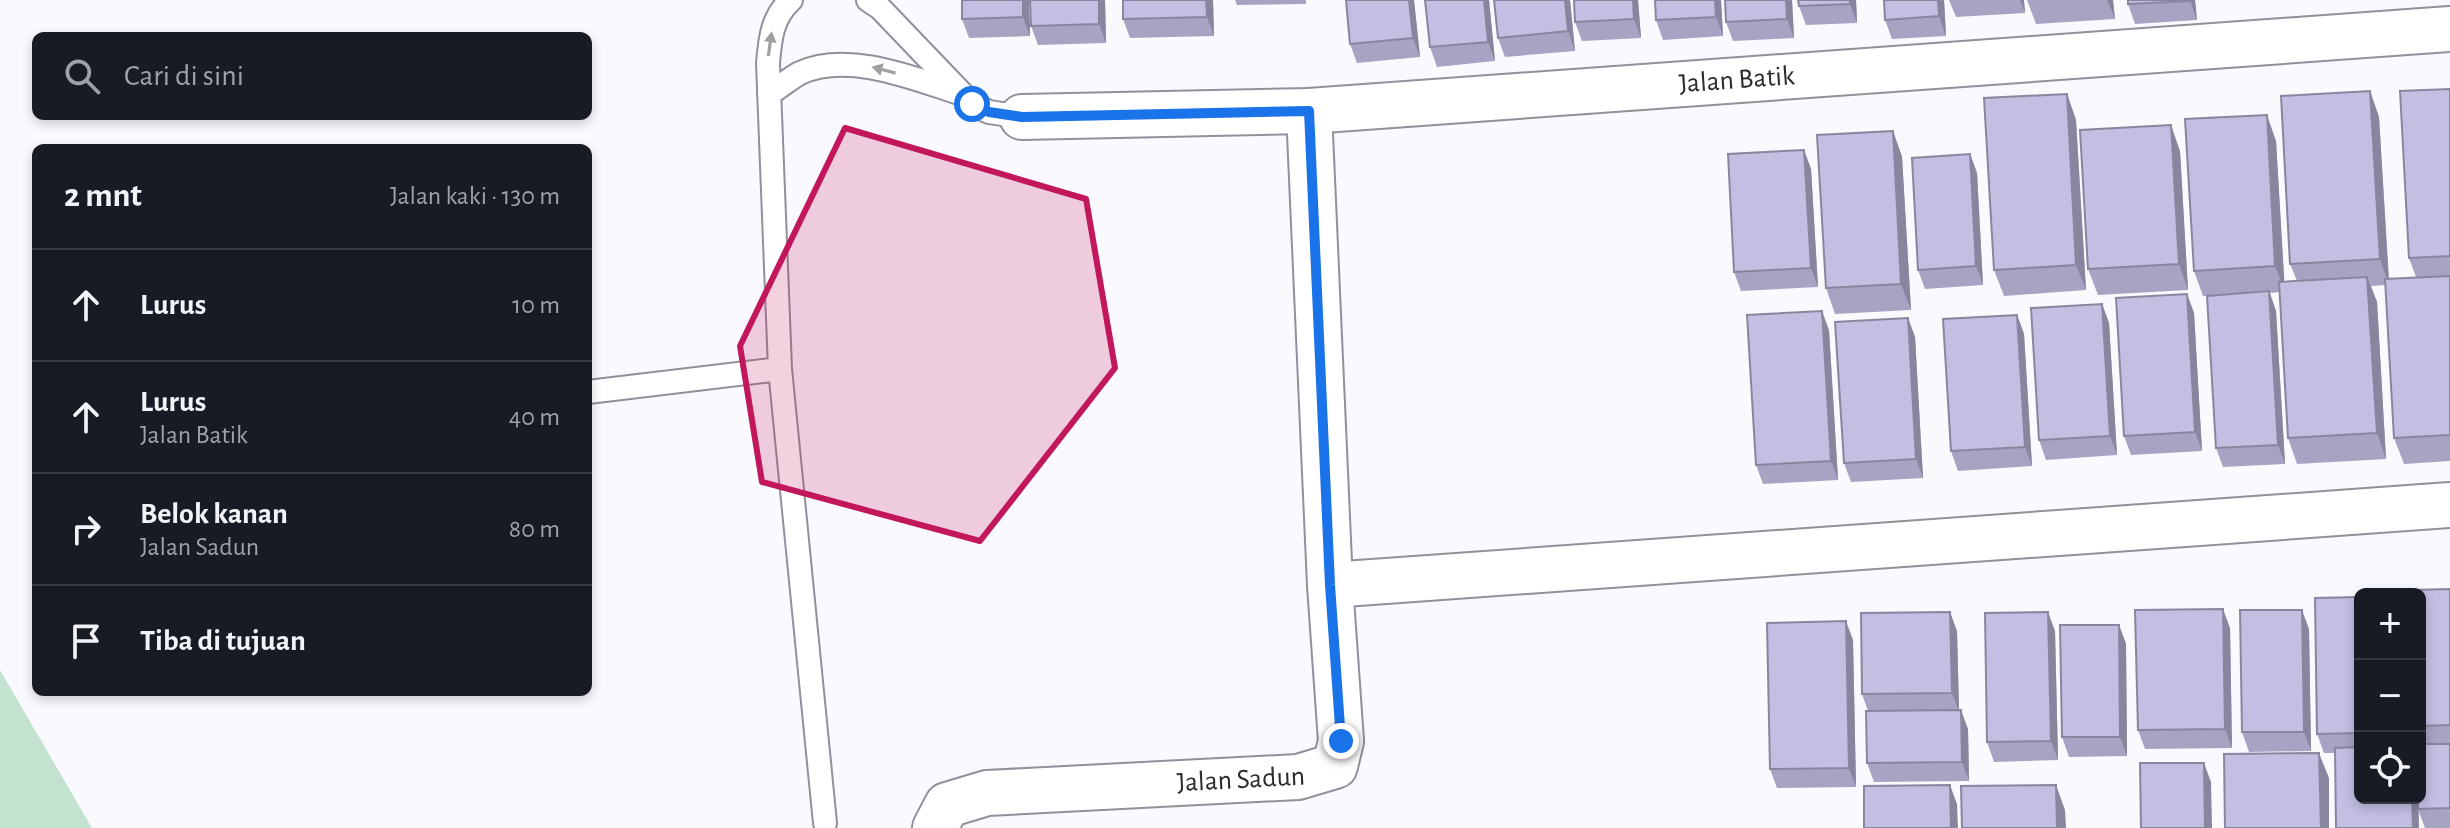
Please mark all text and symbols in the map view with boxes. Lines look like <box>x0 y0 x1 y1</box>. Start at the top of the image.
one-way arrow <box>764 31 777 56</box>
search box <box>32 32 592 120</box>
icon: search <box>60 54 104 98</box>
text: Cari di sini <box>124 61 244 91</box>
street label: Jalan Batik <box>1678 62 1796 98</box>
one-way arrow <box>872 63 897 75</box>
route start <box>954 86 990 122</box>
text: 2 mnt <box>64 179 142 213</box>
text: Jalan kaki · 130 m <box>390 183 560 209</box>
icon: ahead <box>64 283 108 327</box>
text: Lurus <box>140 290 206 320</box>
text: 10 m <box>512 292 560 318</box>
text: Lurus <box>140 387 206 417</box>
icon: ahead <box>64 395 108 439</box>
text: 40 m <box>509 404 560 430</box>
text: Jalan Batik <box>140 422 248 448</box>
text: Belok kanan <box>140 499 288 529</box>
icon: right <box>64 507 108 551</box>
text: 80 m <box>509 516 560 542</box>
text: Jalan Sadun <box>140 534 259 560</box>
map controls <box>2354 588 2426 804</box>
button: + <box>2354 588 2426 660</box>
icon: arrive <box>64 619 108 663</box>
text: Tiba di tujuan <box>140 626 306 656</box>
button: − <box>2354 660 2426 732</box>
route end <box>1323 723 1359 759</box>
button: locate <box>2354 732 2426 804</box>
street label: Jalan Sadun <box>1176 763 1306 797</box>

